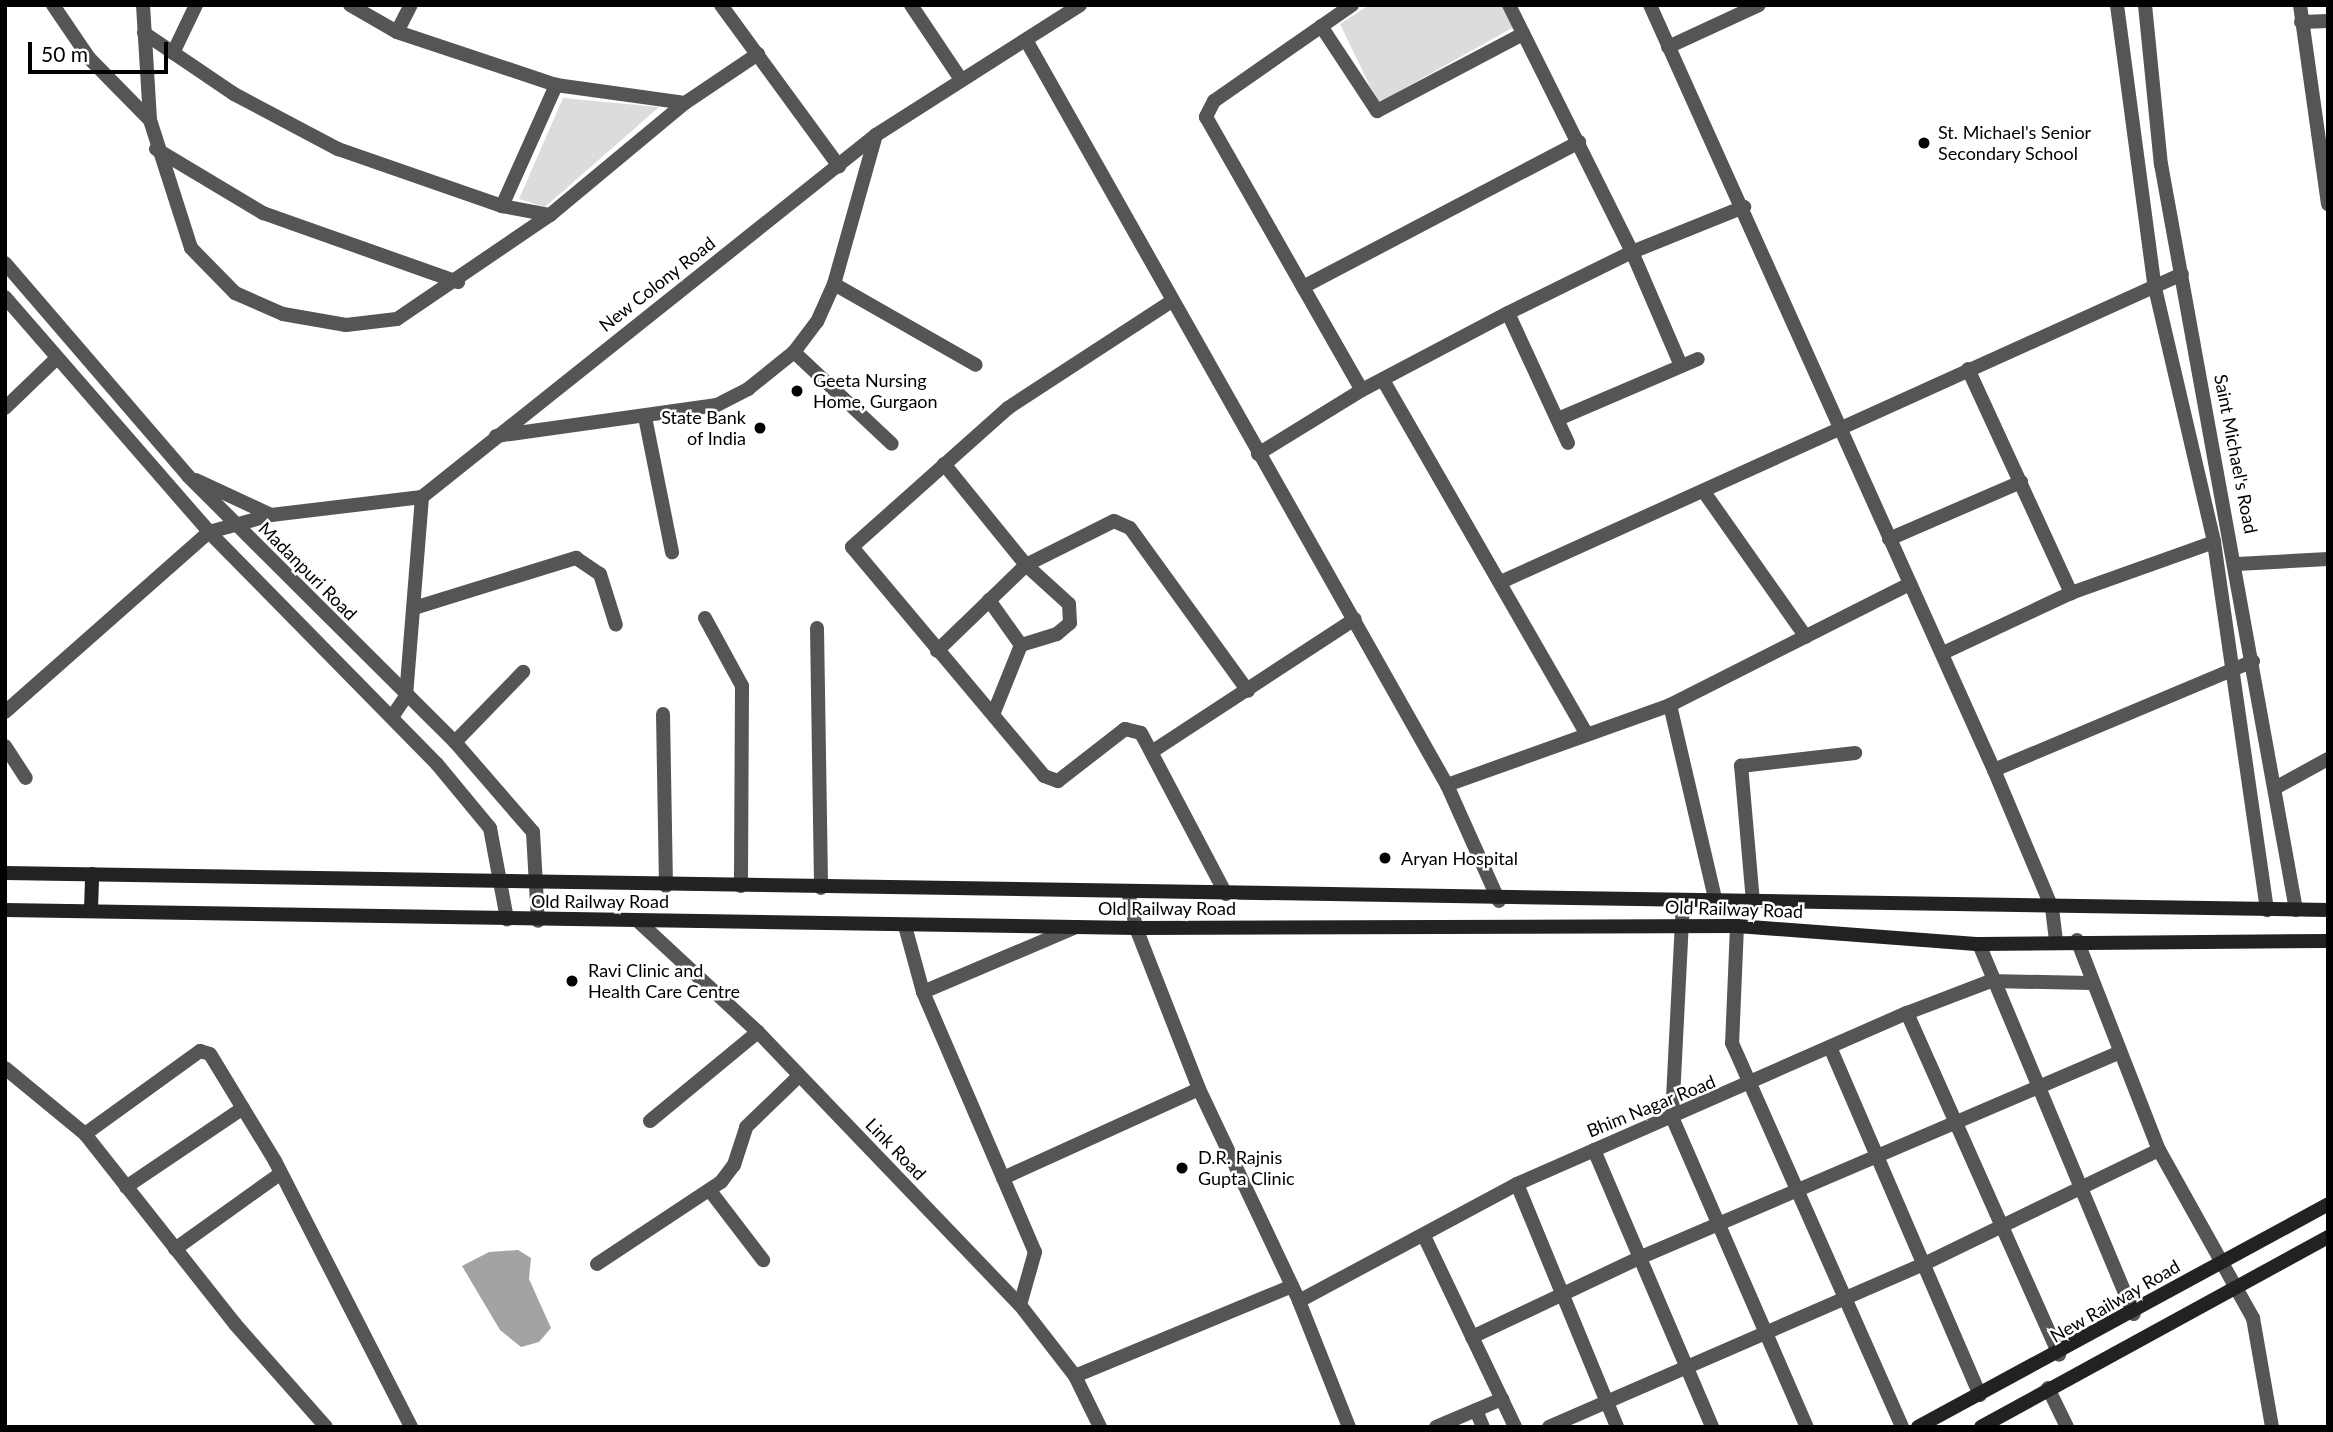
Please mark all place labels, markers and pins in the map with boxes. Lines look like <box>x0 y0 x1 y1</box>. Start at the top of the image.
place label: St. Michael's Senior Secondary School <box>1938 122 2091 164</box>
marker: St. Michael's Senior Secondary School <box>1916 135 1932 151</box>
place label: Geeta Nursing Home, Gurgaon <box>813 370 938 412</box>
marker: Geeta Nursing Home, Gurgaon <box>787 381 807 401</box>
place label: State Bank of India <box>661 407 746 450</box>
marker: State Bank of India <box>752 420 768 436</box>
place label: Aryan Hospital <box>1401 847 1518 869</box>
marker: Aryan Hospital <box>1375 848 1395 868</box>
place label: Ravi Clinic and Health Care Centre <box>588 960 740 1002</box>
marker: Ravi Clinic and Health Care Centre <box>562 971 582 991</box>
place label: D.R. Rajnis Gupta Clinic <box>1198 1147 1295 1190</box>
marker: D.R. Rajnis Gupta Clinic <box>1172 1158 1192 1178</box>

